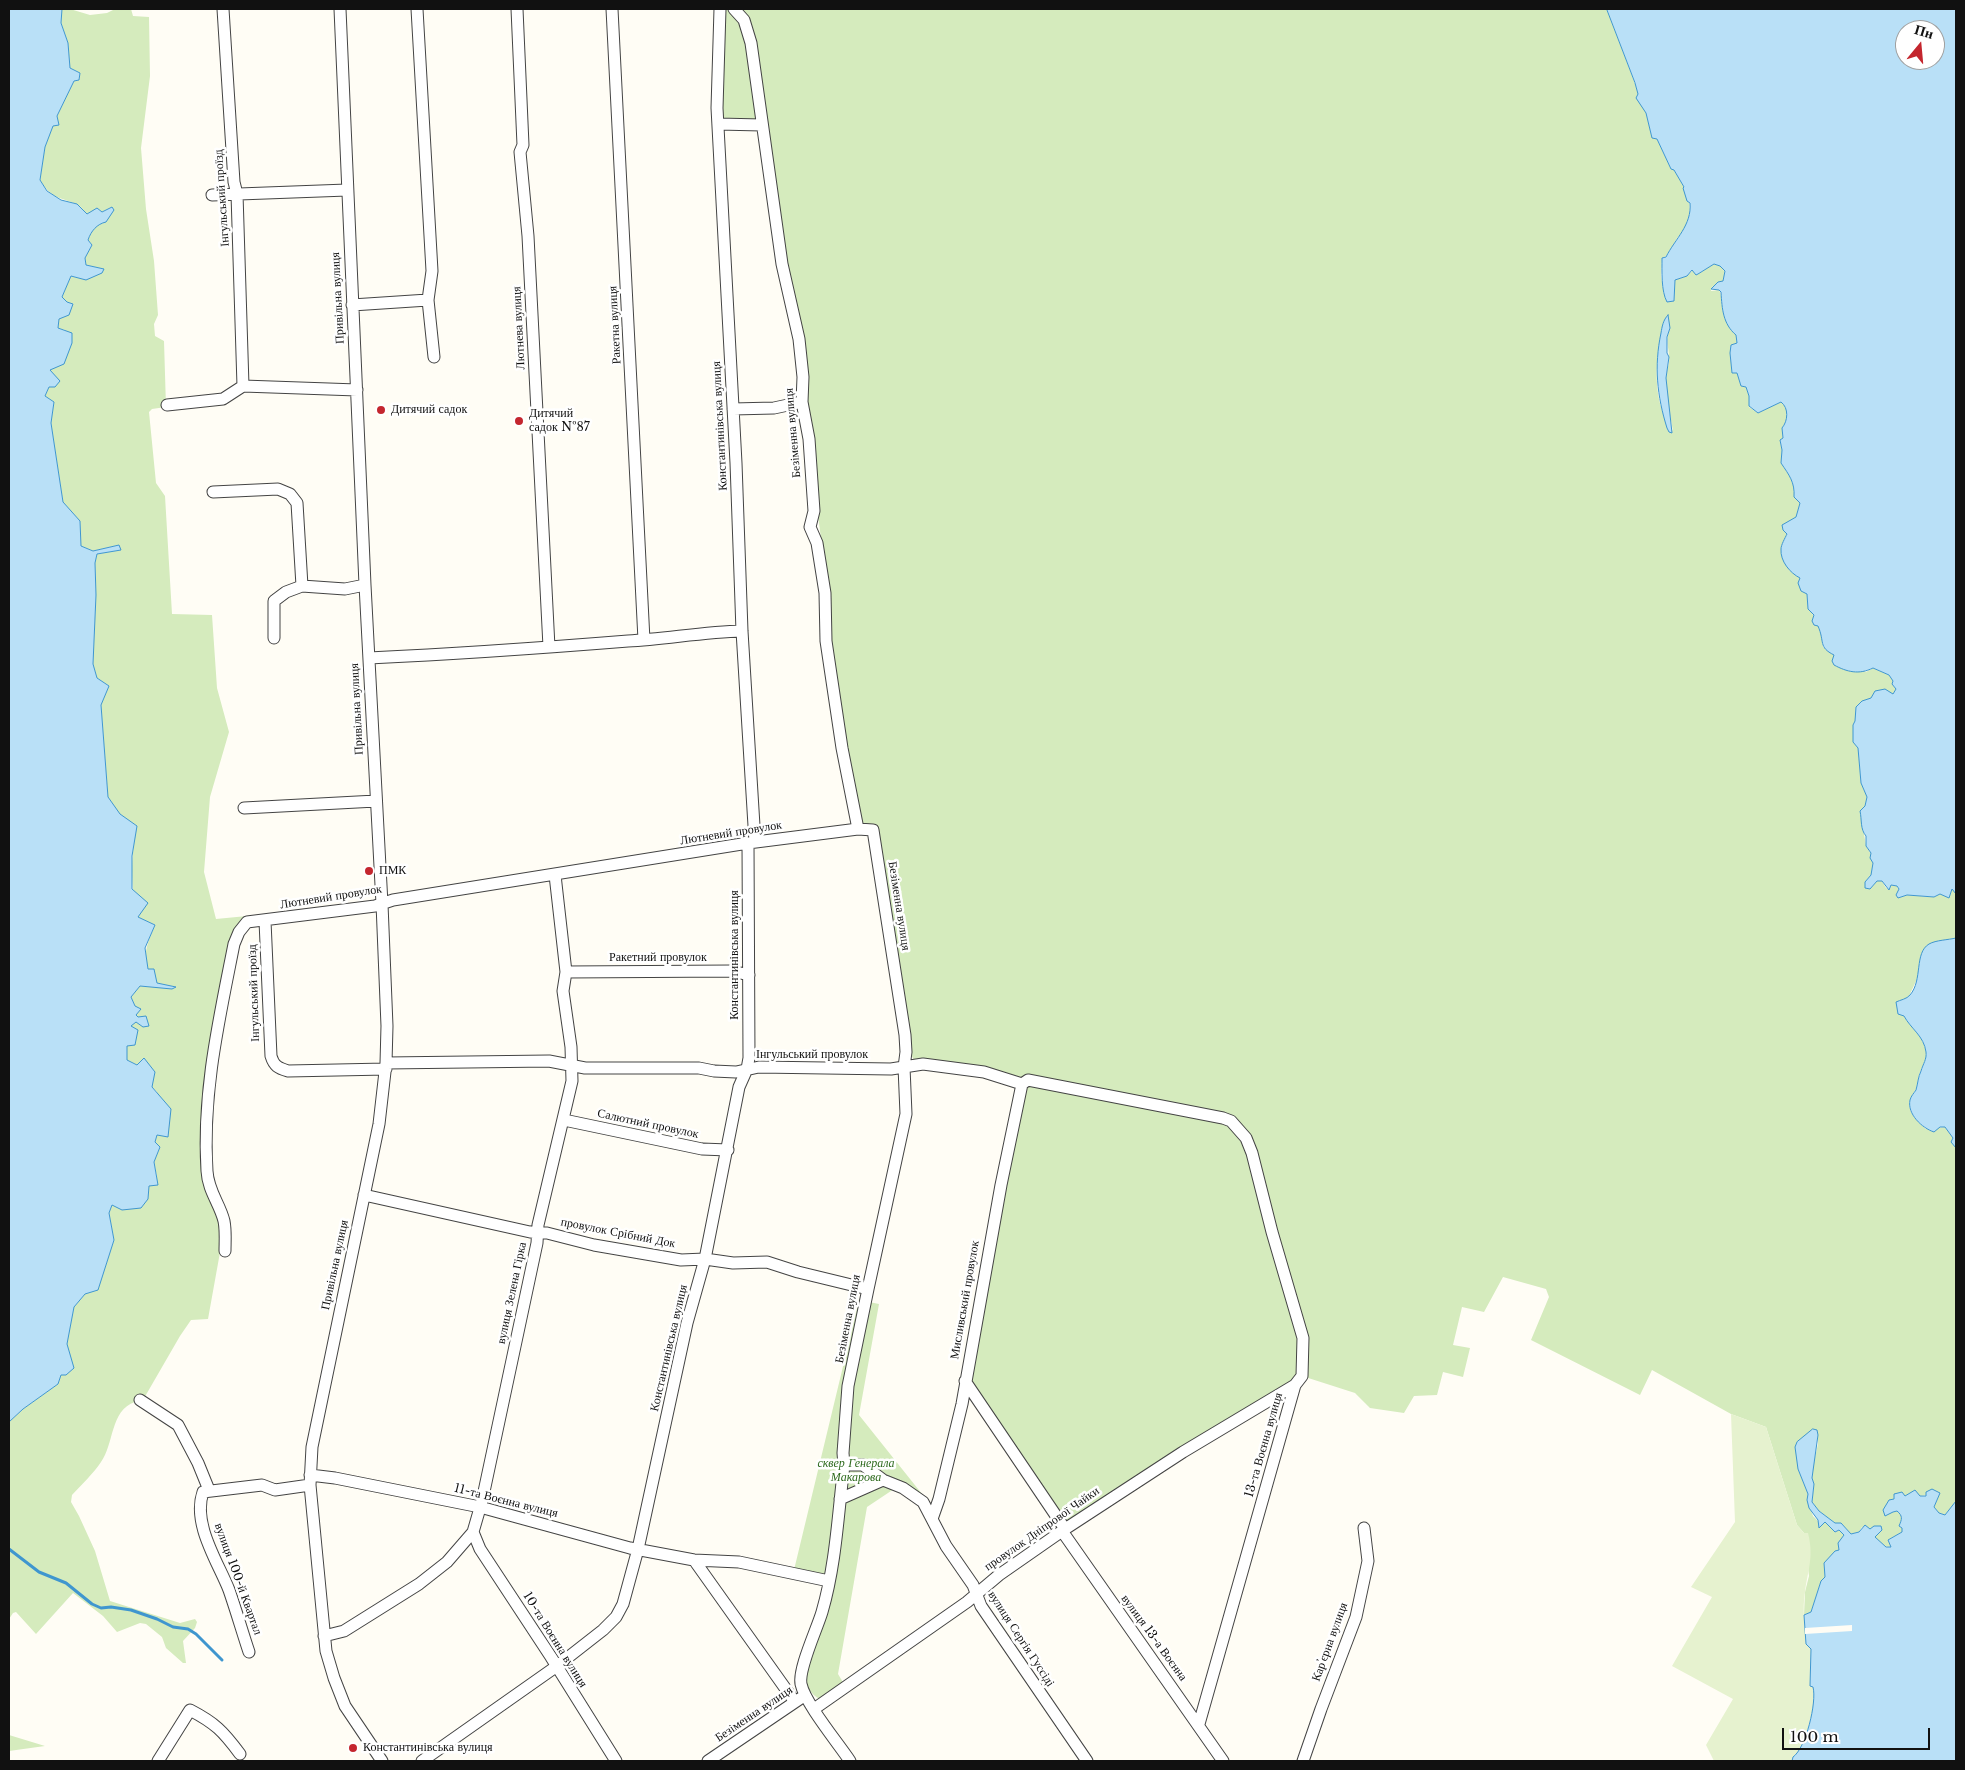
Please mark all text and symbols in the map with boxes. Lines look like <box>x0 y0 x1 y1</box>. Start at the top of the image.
north arrow <box>1895 20 1945 70</box>
text: Пн <box>1912 20 1936 43</box>
street label: Інгульський проїзд <box>211 149 233 247</box>
street label: Привільна вулиця <box>328 252 348 344</box>
street label: Ракетна вулиця <box>606 285 624 365</box>
street label: Лютнева вулиця <box>510 286 528 370</box>
street label: Константинівська вулиця <box>709 361 731 491</box>
street label: Безіменна вулиця <box>782 388 804 478</box>
place label: Дитячий садок <box>391 403 467 417</box>
marker: Дитячий садок <box>375 404 387 416</box>
place label: Дитячий садок №87 <box>529 407 590 435</box>
marker: Дитячий садок №87 <box>513 415 525 427</box>
street label: Привільна вулиця <box>347 663 367 755</box>
street label: Лютневий провулок <box>679 818 783 848</box>
street label: Безіменна вулиця <box>885 860 913 952</box>
place label: ПМК <box>379 864 406 878</box>
marker: ПМК <box>363 865 375 877</box>
street label: Лютневий провулок <box>279 882 383 912</box>
street label: Константинівська вулиця <box>728 890 742 1020</box>
street label: Інгульський проїзд <box>245 944 263 1042</box>
street label: Ракетний провулок <box>609 951 707 965</box>
street label: Інгульський провулок <box>756 1048 868 1062</box>
street label: Салютний провулок <box>596 1106 700 1142</box>
street label: провулок Срібний Док <box>559 1215 677 1251</box>
street label: Привільна вулиця <box>318 1219 352 1311</box>
street label: Мисливський провулок <box>947 1240 983 1360</box>
street label: вулиця Зелена Гірка <box>494 1241 530 1345</box>
street label: Безіменна вулиця <box>832 1273 864 1365</box>
street label: Константинівська вулиця <box>647 1283 691 1413</box>
street label: 13-та Воєнна вулиця <box>1242 1391 1286 1499</box>
park label: сквер Генерала Макарова <box>817 1457 895 1485</box>
street label: 11-та Воєнна вулиця <box>453 1481 559 1521</box>
street label: провулок Дніпрової Чайки <box>982 1484 1102 1574</box>
street label: вулиця 100-й Квартал <box>211 1521 265 1637</box>
street label: вулиця Сергія Гуссіді <box>985 1588 1057 1690</box>
street label: 10-та Воєнна вулиця <box>520 1590 590 1690</box>
street label: вулиця 13-а Воєнна <box>1118 1592 1190 1684</box>
street label: Карʼєрна вулиця <box>1309 1601 1351 1683</box>
street label: Безіменна вулиця <box>713 1683 795 1745</box>
scale bar <box>1785 1718 1932 1750</box>
text: 100 m <box>1790 1727 1839 1746</box>
place label: Константинівська вулиця <box>363 1741 493 1755</box>
marker: Константинівська вулиця <box>347 1742 359 1754</box>

